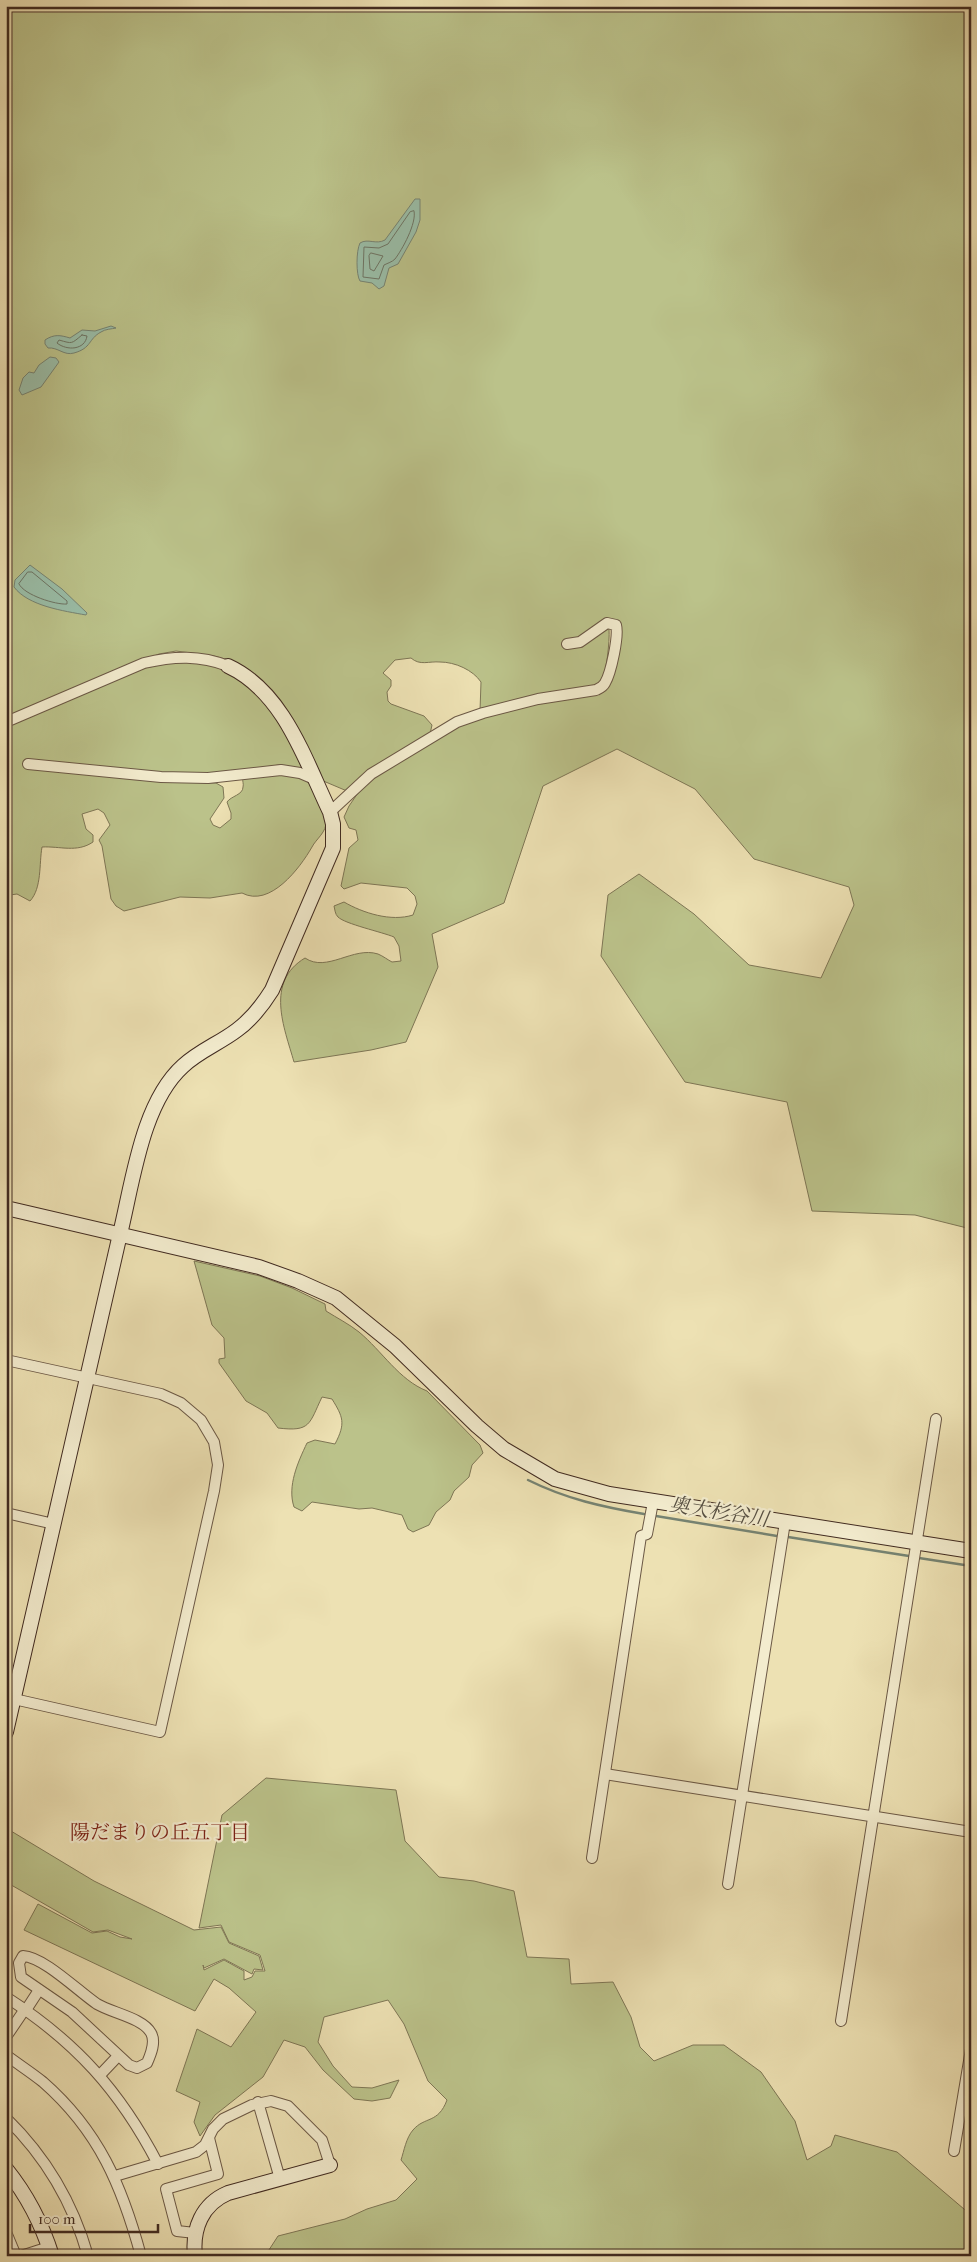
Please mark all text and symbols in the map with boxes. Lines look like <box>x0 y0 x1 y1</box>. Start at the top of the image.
water label: 奥大杉谷川 <box>668 1493 772 1531</box>
district label: 陽だまりの丘五丁目 <box>70 1821 250 1844</box>
scale bar <box>30 2202 158 2234</box>
text: 100 m <box>38 2210 76 2228</box>

